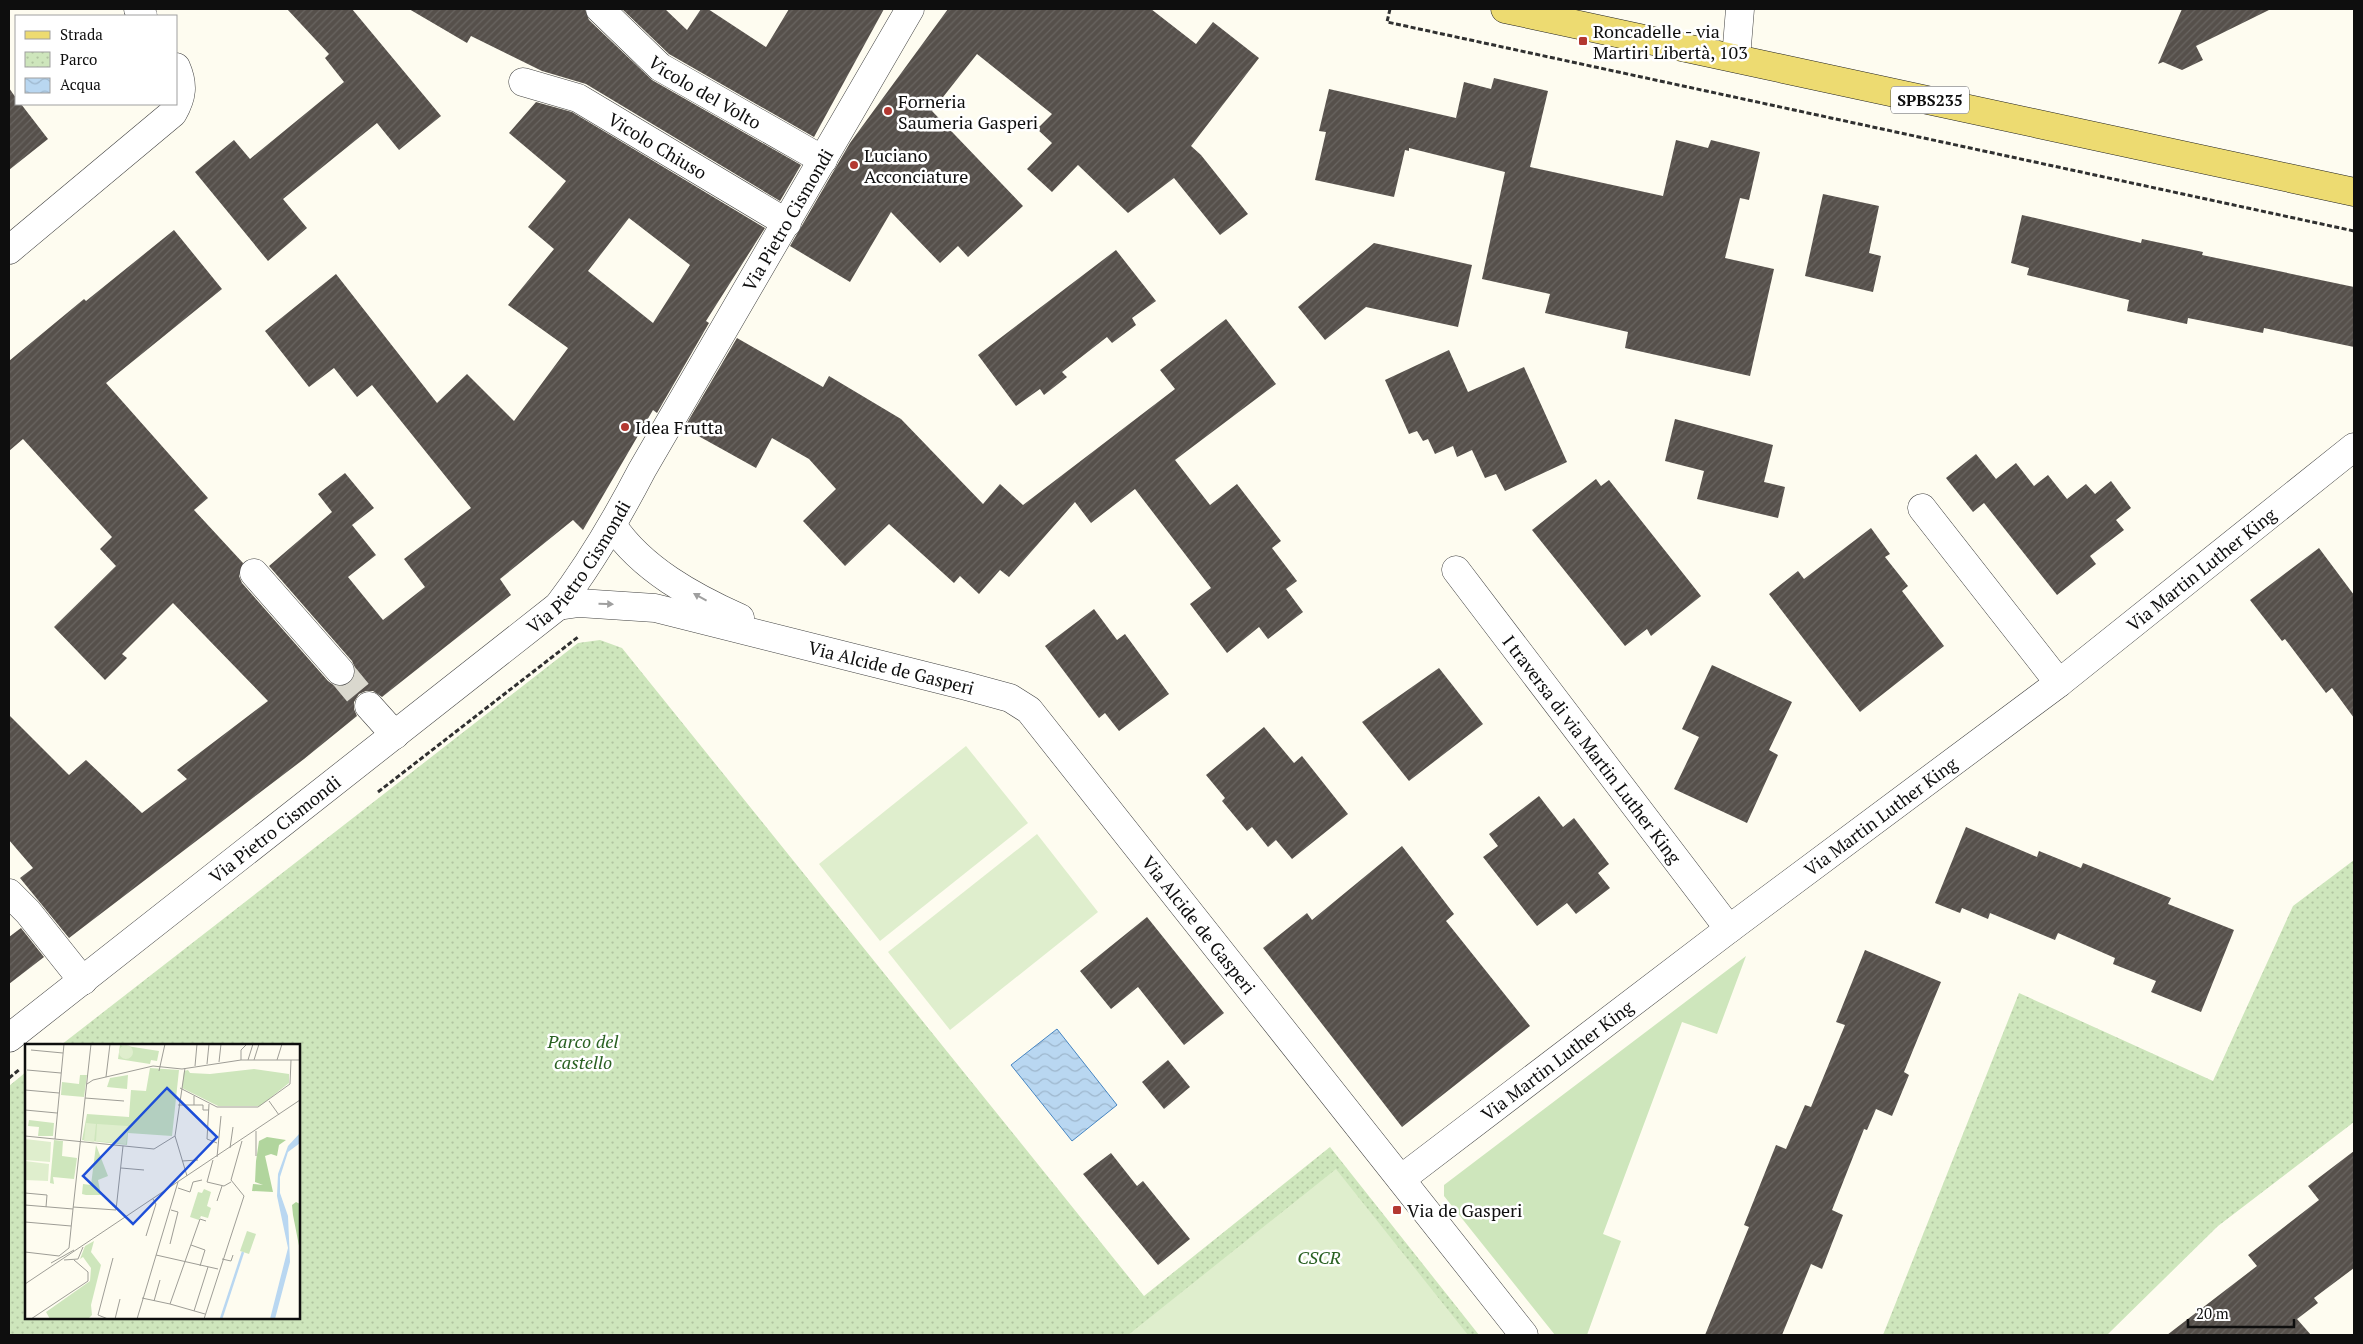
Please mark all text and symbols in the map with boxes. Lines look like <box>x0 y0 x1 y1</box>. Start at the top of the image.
legend <box>15 15 178 105</box>
place label: Roncadelle - via Martiri Libertà, 103 <box>1593 19 1748 64</box>
text: Strada <box>60 24 103 44</box>
marker: Roncadelle - via Martiri Libertà, 103 <box>1577 35 1589 47</box>
text: Parco <box>60 49 97 69</box>
street label: Vicolo del Volto <box>643 50 766 134</box>
text: Acqua <box>60 74 101 94</box>
road number: SPBS235 <box>1891 86 1969 114</box>
place label: Forneria Saumeria Gasperi <box>898 89 1038 134</box>
marker: Forneria Saumeria Gasperi <box>882 105 894 117</box>
street label: Vicolo Chiuso <box>604 107 711 184</box>
place label: Luciano Acconciature <box>864 143 968 188</box>
street label: Via Pietro Cismondi <box>737 144 838 295</box>
marker: Luciano Acconciature <box>848 159 860 171</box>
place label: Idea Frutta <box>635 415 723 439</box>
marker: Idea Frutta <box>619 421 631 433</box>
street label: Via Pietro Cismondi <box>522 496 635 638</box>
street label: Via Martin Luther King <box>2121 502 2281 637</box>
one-way arrow <box>693 593 707 602</box>
one-way arrow <box>598 600 614 608</box>
street label: I traversa di via Martin Luther King <box>1498 630 1687 869</box>
street label: Via Alcide de Gasperi <box>806 635 977 700</box>
street label: Via Martin Luther King <box>1799 751 1962 881</box>
street label: Via Pietro Cismondi <box>204 770 345 888</box>
street label: Via Alcide de Gasperi <box>1137 851 1261 999</box>
street label: Via Martin Luther King <box>1476 994 1638 1126</box>
park label: Parco del castello <box>547 1029 618 1074</box>
inset map <box>25 1044 300 1319</box>
place label: Via de Gasperi <box>1407 1198 1522 1222</box>
marker: Via de Gasperi <box>1391 1204 1403 1216</box>
park label: CSCR <box>1297 1245 1341 1269</box>
scale bar <box>2188 1296 2294 1328</box>
text: 20 m <box>2196 1303 2229 1323</box>

